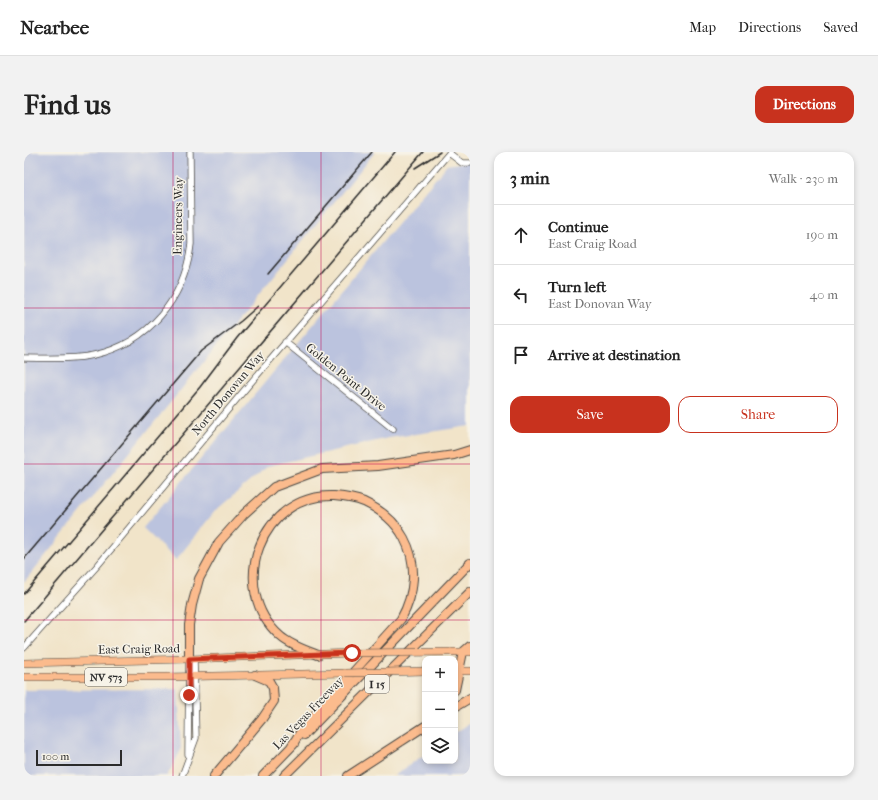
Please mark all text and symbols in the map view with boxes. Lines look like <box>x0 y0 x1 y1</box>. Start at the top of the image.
text: Nearbee <box>20 17 89 39</box>
text: Map <box>689 19 716 36</box>
text: Directions <box>738 19 801 36</box>
text: Saved <box>823 19 858 36</box>
button: Directions <box>755 86 854 123</box>
text: Find us <box>24 88 111 121</box>
text: 3 min <box>510 168 550 188</box>
text: Walk · 230 m <box>769 171 838 186</box>
street label: Engineers Way <box>170 176 186 255</box>
text: Continue <box>548 218 608 236</box>
icon: ahead <box>510 224 532 246</box>
text: 190 m <box>806 227 838 242</box>
text: East Craig Road <box>548 236 637 251</box>
text: Turn left <box>548 278 606 296</box>
icon: left <box>510 284 532 306</box>
text: 40 m <box>810 287 838 302</box>
text: East Donovan Way <box>548 296 652 311</box>
street label: Golden Point Drive <box>303 340 389 414</box>
icon: arrive <box>510 344 532 366</box>
text: Arrive at destination <box>548 346 680 364</box>
street label: North Donovan Way <box>189 348 268 438</box>
button: Save <box>510 396 670 433</box>
button: Share <box>678 396 838 433</box>
street label: East Craig Road <box>98 641 181 657</box>
route start <box>343 644 361 662</box>
map controls <box>422 656 458 764</box>
button: + <box>422 656 458 692</box>
road number: NV 573 <box>85 668 127 686</box>
street label: Las Vegas Freeway <box>270 673 347 752</box>
road number: I 15 <box>365 675 389 693</box>
route end <box>180 686 198 704</box>
button: − <box>422 692 458 728</box>
button: layers <box>422 728 458 764</box>
scale bar <box>36 748 122 767</box>
text: 100 m <box>42 750 70 763</box>

